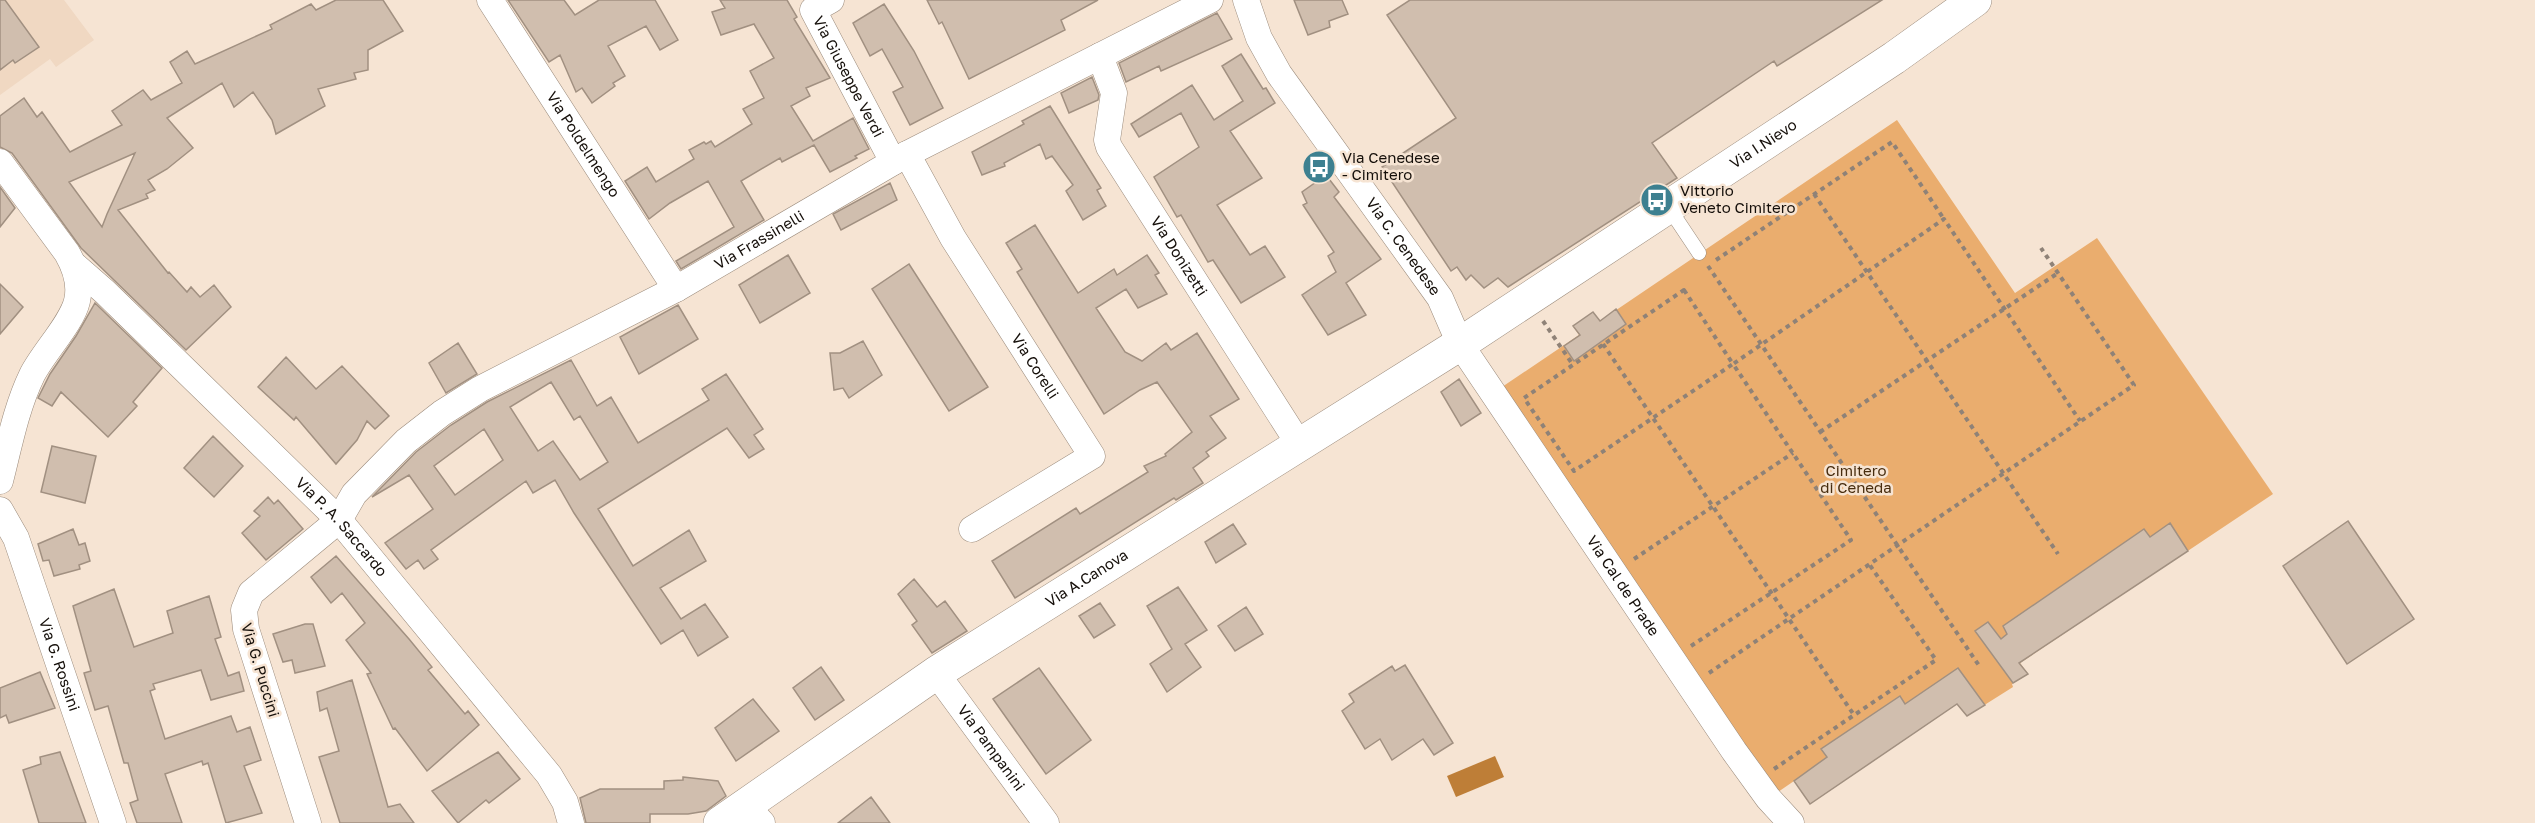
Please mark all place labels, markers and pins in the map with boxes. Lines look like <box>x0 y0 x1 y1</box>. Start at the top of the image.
place label: Via Cenedese - Cimitero <box>1342 148 1440 183</box>
bus stop icon: Via Cenedese - Cimitero <box>1301 149 1337 185</box>
place label: Vittorio Veneto Cimitero <box>1680 181 1795 216</box>
bus stop icon: Vittorio Veneto Cimitero <box>1639 182 1675 218</box>

